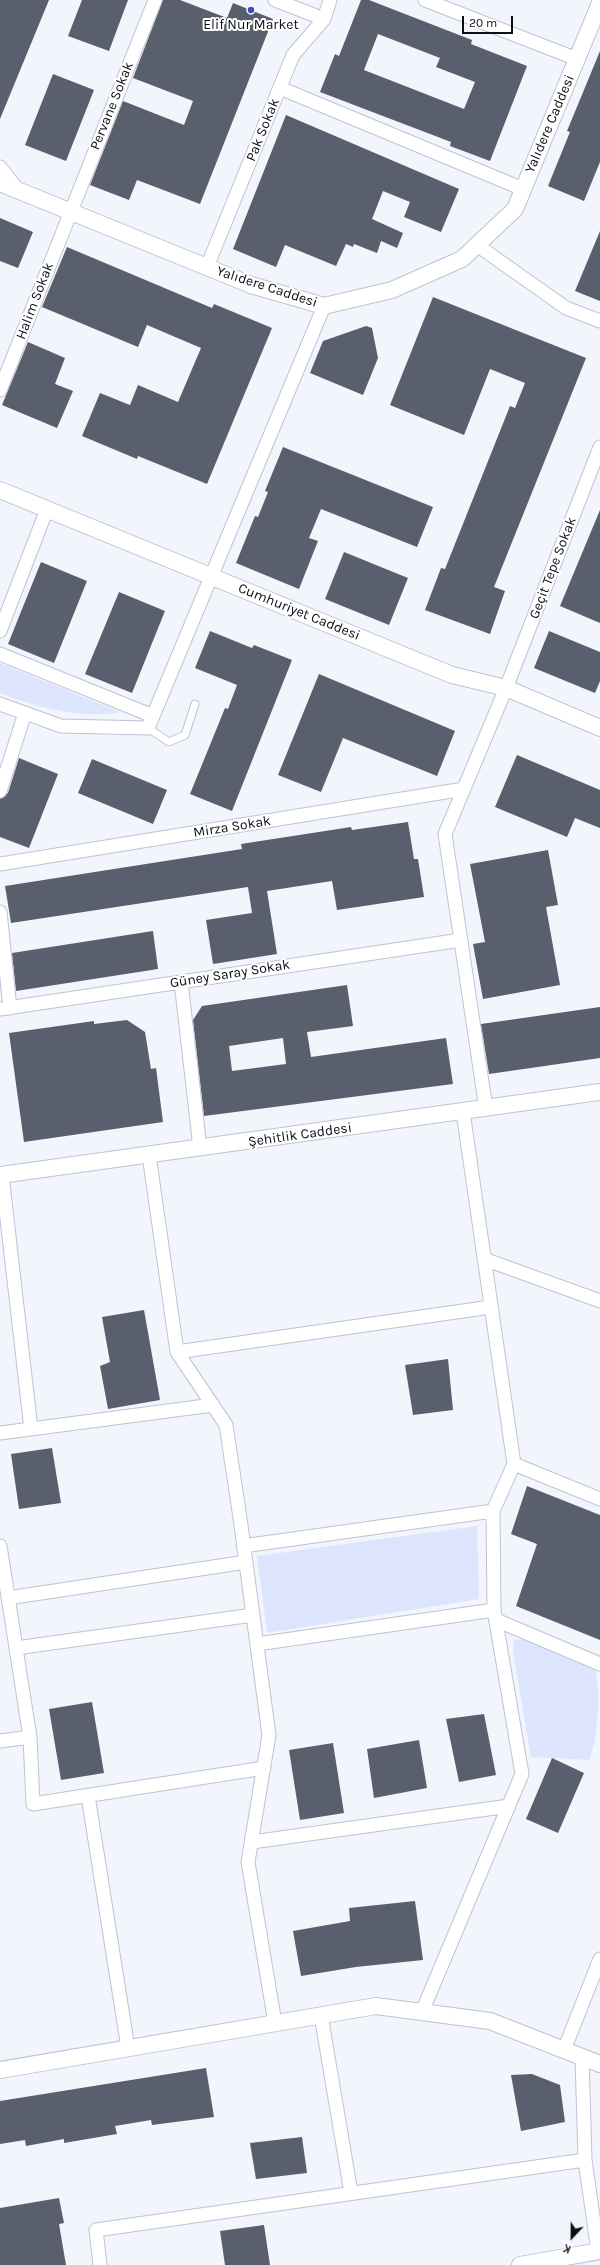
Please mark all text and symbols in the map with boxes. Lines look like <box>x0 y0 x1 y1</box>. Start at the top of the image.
marker: Elif Nur Market <box>246 5 256 15</box>
scale bar <box>464 8 515 34</box>
text: 20 m <box>469 16 497 30</box>
place label: Elif Nur Market <box>203 17 299 33</box>
street label: Pervane Sokak <box>87 60 137 152</box>
street label: Yalıdere Caddesi <box>522 72 578 176</box>
street label: Pak Sokak <box>243 96 283 164</box>
street label: Halim Sokak <box>13 260 57 342</box>
street label: Yalıdere Caddesi <box>214 263 320 311</box>
street label: Geçit Tepe Sokak <box>526 515 580 621</box>
street label: Cumhuriyet Caddesi <box>235 580 363 644</box>
street label: Mirza Sokak <box>192 813 272 841</box>
street label: Güney Saray Sokak <box>169 956 291 992</box>
street label: Şehitlik Caddesi <box>247 1119 353 1151</box>
north arrow <box>552 2217 592 2257</box>
text: K <box>562 2241 573 2256</box>

